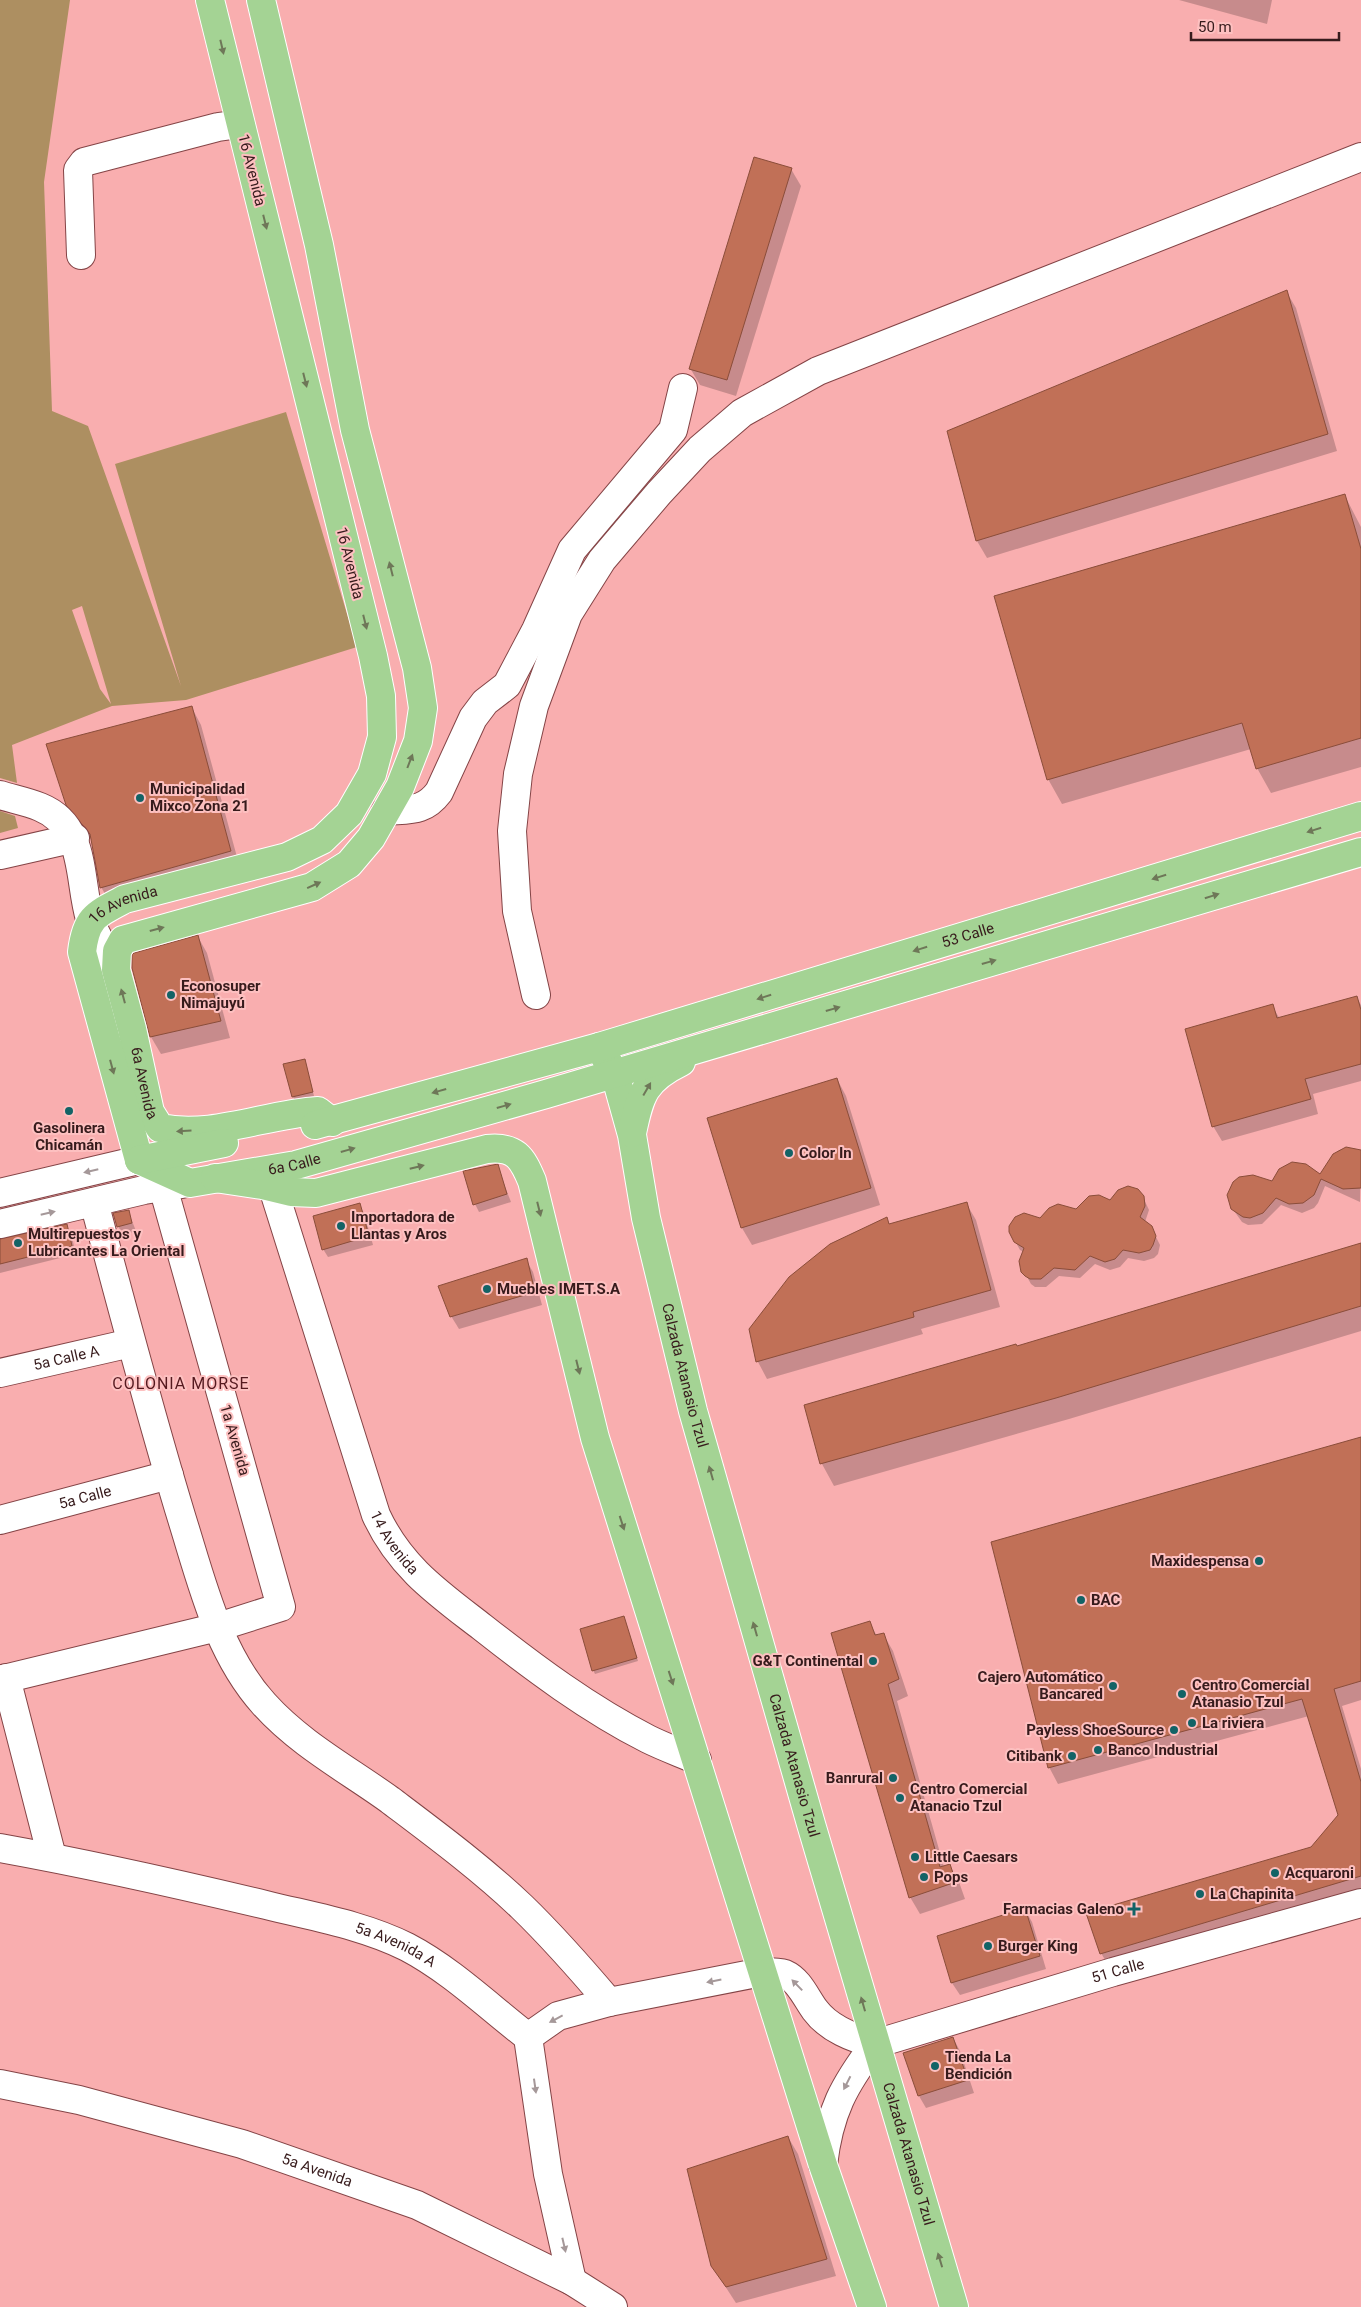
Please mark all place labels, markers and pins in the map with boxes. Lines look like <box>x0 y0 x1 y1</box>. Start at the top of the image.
place label: Municipalidad Mixco Zona 21 <box>150 780 249 815</box>
marker: Municipalidad Mixco Zona 21 <box>134 792 146 804</box>
place label: Econosuper Nimajuyú <box>181 977 261 1012</box>
marker: Econosuper Nimajuyú <box>165 989 177 1001</box>
marker: Gasolinera Chicamán <box>63 1105 75 1117</box>
place label: Gasolinera Chicamán <box>33 1119 105 1154</box>
place label: Color In <box>799 1144 852 1162</box>
marker: Color In <box>783 1147 795 1159</box>
place label: Importadora de Llantas y Aros <box>351 1208 455 1243</box>
marker: Importadora de Llantas y Aros <box>335 1220 347 1232</box>
place label: Multirepuestos y Lubricantes La Oriental <box>28 1225 184 1260</box>
marker: Multirepuestos y Lubricantes La Oriental <box>12 1237 24 1249</box>
place label: Muebles IMET.S.A <box>497 1280 621 1298</box>
marker: Muebles IMET.S.A <box>481 1283 493 1295</box>
place label: Maxidespensa <box>1151 1552 1249 1570</box>
marker: Maxidespensa <box>1253 1555 1265 1567</box>
place label: BAC <box>1091 1591 1121 1609</box>
marker: BAC <box>1075 1594 1087 1606</box>
place label: G&T Continental <box>753 1652 863 1670</box>
marker: G&T Continental <box>867 1655 879 1667</box>
place label: Cajero Automático Bancared <box>978 1668 1103 1703</box>
place label: Centro Comercial Atanasio Tzul <box>1192 1676 1309 1711</box>
marker: Cajero Automático Bancared <box>1107 1680 1119 1692</box>
marker: Centro Comercial Atanasio Tzul <box>1176 1688 1188 1700</box>
place label: La riviera <box>1202 1714 1264 1732</box>
marker: La riviera <box>1186 1717 1198 1729</box>
place label: Payless ShoeSource <box>1026 1721 1164 1739</box>
marker: Payless ShoeSource <box>1168 1724 1180 1736</box>
place label: Banco Industrial <box>1108 1741 1218 1759</box>
marker: Banco Industrial <box>1092 1744 1104 1756</box>
place label: Citibank <box>1006 1747 1063 1765</box>
marker: Citibank <box>1066 1750 1078 1762</box>
place label: Banrural <box>826 1769 883 1787</box>
marker: Banrural <box>887 1772 899 1784</box>
place label: Centro Comercial Atanacio Tzul <box>910 1780 1027 1815</box>
marker: Centro Comercial Atanacio Tzul <box>894 1792 906 1804</box>
place label: Little Caesars <box>925 1848 1018 1866</box>
marker: Little Caesars <box>909 1851 921 1863</box>
place label: Acquaroni <box>1285 1864 1354 1882</box>
marker: Acquaroni <box>1269 1867 1281 1879</box>
place label: Pops <box>934 1868 968 1886</box>
marker: Pops <box>918 1871 930 1883</box>
place label: La Chapinita <box>1210 1885 1294 1903</box>
marker: La Chapinita <box>1194 1888 1206 1900</box>
place label: Farmacias Galeno <box>1003 1900 1124 1918</box>
marker: Farmacias Galeno <box>1128 1903 1140 1915</box>
place label: Burger King <box>998 1937 1078 1955</box>
marker: Burger King <box>982 1940 994 1952</box>
place label: Tienda La Bendición <box>945 2048 1012 2083</box>
marker: Tienda La Bendición <box>929 2060 941 2072</box>

